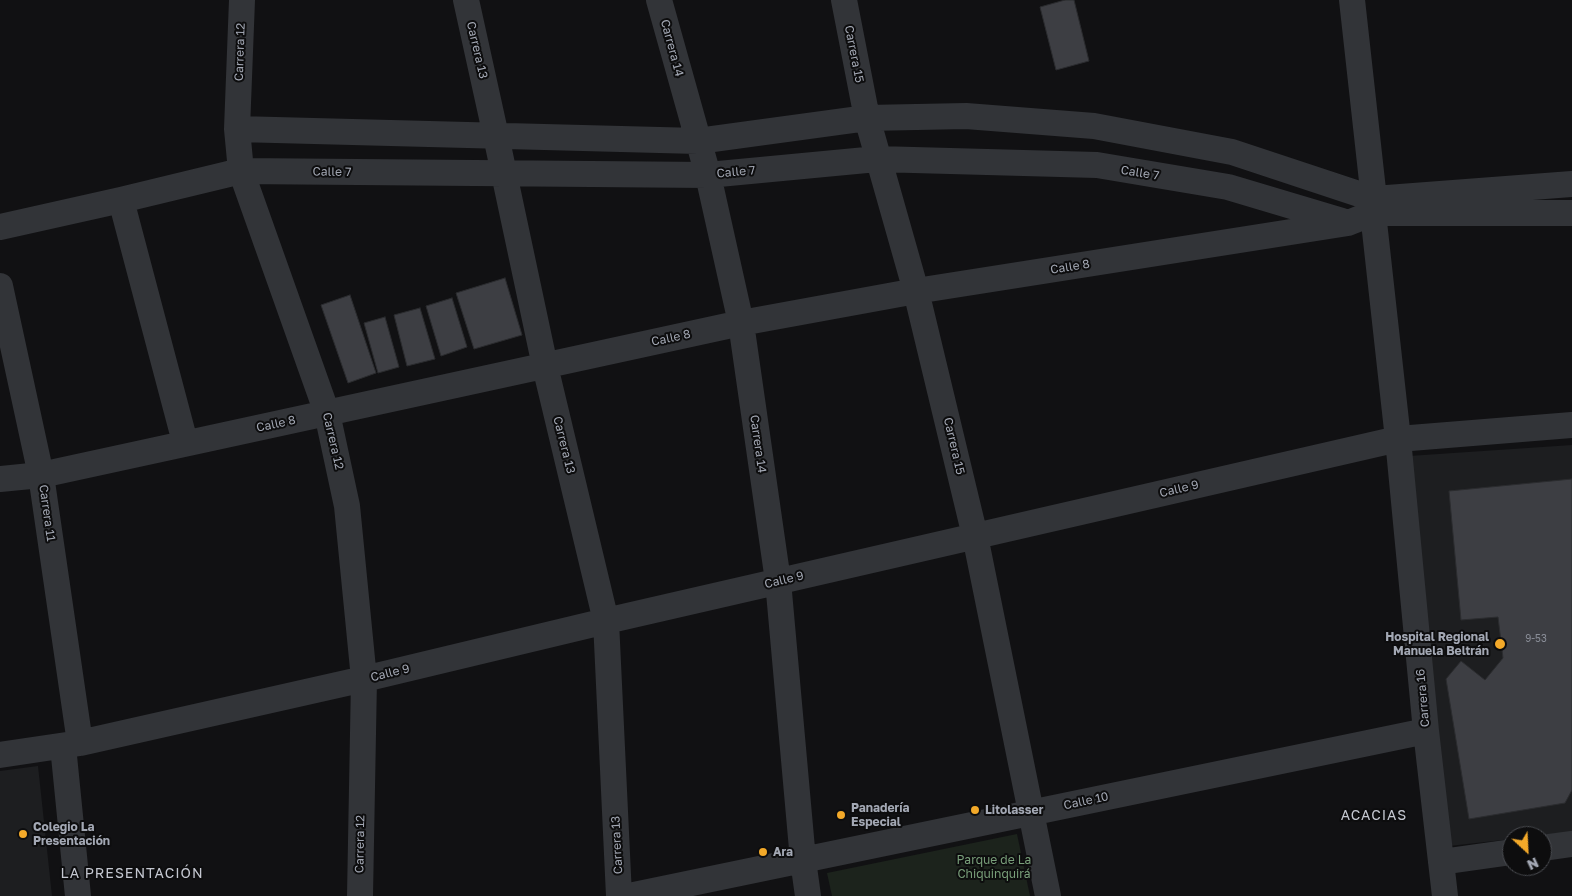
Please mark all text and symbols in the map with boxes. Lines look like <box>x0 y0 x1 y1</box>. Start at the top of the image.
street label: Carrera 14 <box>657 18 687 78</box>
street label: Carrera 13 <box>463 20 491 80</box>
street label: Carrera 12 <box>232 23 248 81</box>
street label: Carrera 15 <box>841 24 867 84</box>
street label: Calle 7 <box>716 163 756 181</box>
street label: Calle 7 <box>1120 163 1160 183</box>
street label: Calle 7 <box>312 164 352 180</box>
street label: Calle 8 <box>1049 257 1091 277</box>
street label: Calle 8 <box>650 327 692 349</box>
street label: Carrera 12 <box>319 411 347 471</box>
street label: Calle 8 <box>255 413 297 435</box>
street label: Carrera 14 <box>747 414 769 474</box>
street label: Carrera 13 <box>550 415 578 475</box>
street label: Carrera 15 <box>940 416 968 476</box>
street label: Calle 9 <box>1158 478 1200 500</box>
street label: Carrera 11 <box>36 484 58 542</box>
street label: Calle 9 <box>763 569 805 591</box>
place label: Hospital Regional Manuela Beltrán <box>1385 630 1489 658</box>
house number: 9-53 <box>1525 633 1547 645</box>
marker: Hospital Regional Manuela Beltrán <box>1493 637 1507 651</box>
street label: Calle 9 <box>369 661 411 685</box>
street label: Carrera 16 <box>1413 668 1433 728</box>
street label: Calle 10 <box>1062 789 1110 813</box>
place label: Panadería Especial <box>851 801 909 829</box>
place label: Litolasser <box>985 803 1043 817</box>
marker: Litolasser <box>969 804 981 816</box>
district label: ACACIAS <box>1340 808 1408 824</box>
marker: Panadería Especial <box>835 809 847 821</box>
street label: Carrera 12 <box>352 815 368 873</box>
street label: Carrera 13 <box>608 816 626 874</box>
place label: Colegio La Presentación <box>33 820 110 848</box>
north arrow <box>1502 826 1552 876</box>
marker: Colegio La Presentación <box>17 828 29 840</box>
place label: Ara <box>773 845 793 859</box>
marker: Ara <box>757 846 769 858</box>
park label: Parque de La Chiquinquirá <box>957 853 1031 881</box>
text: N <box>1525 854 1542 874</box>
district label: LA PRESENTACIÓN <box>59 866 205 882</box>

